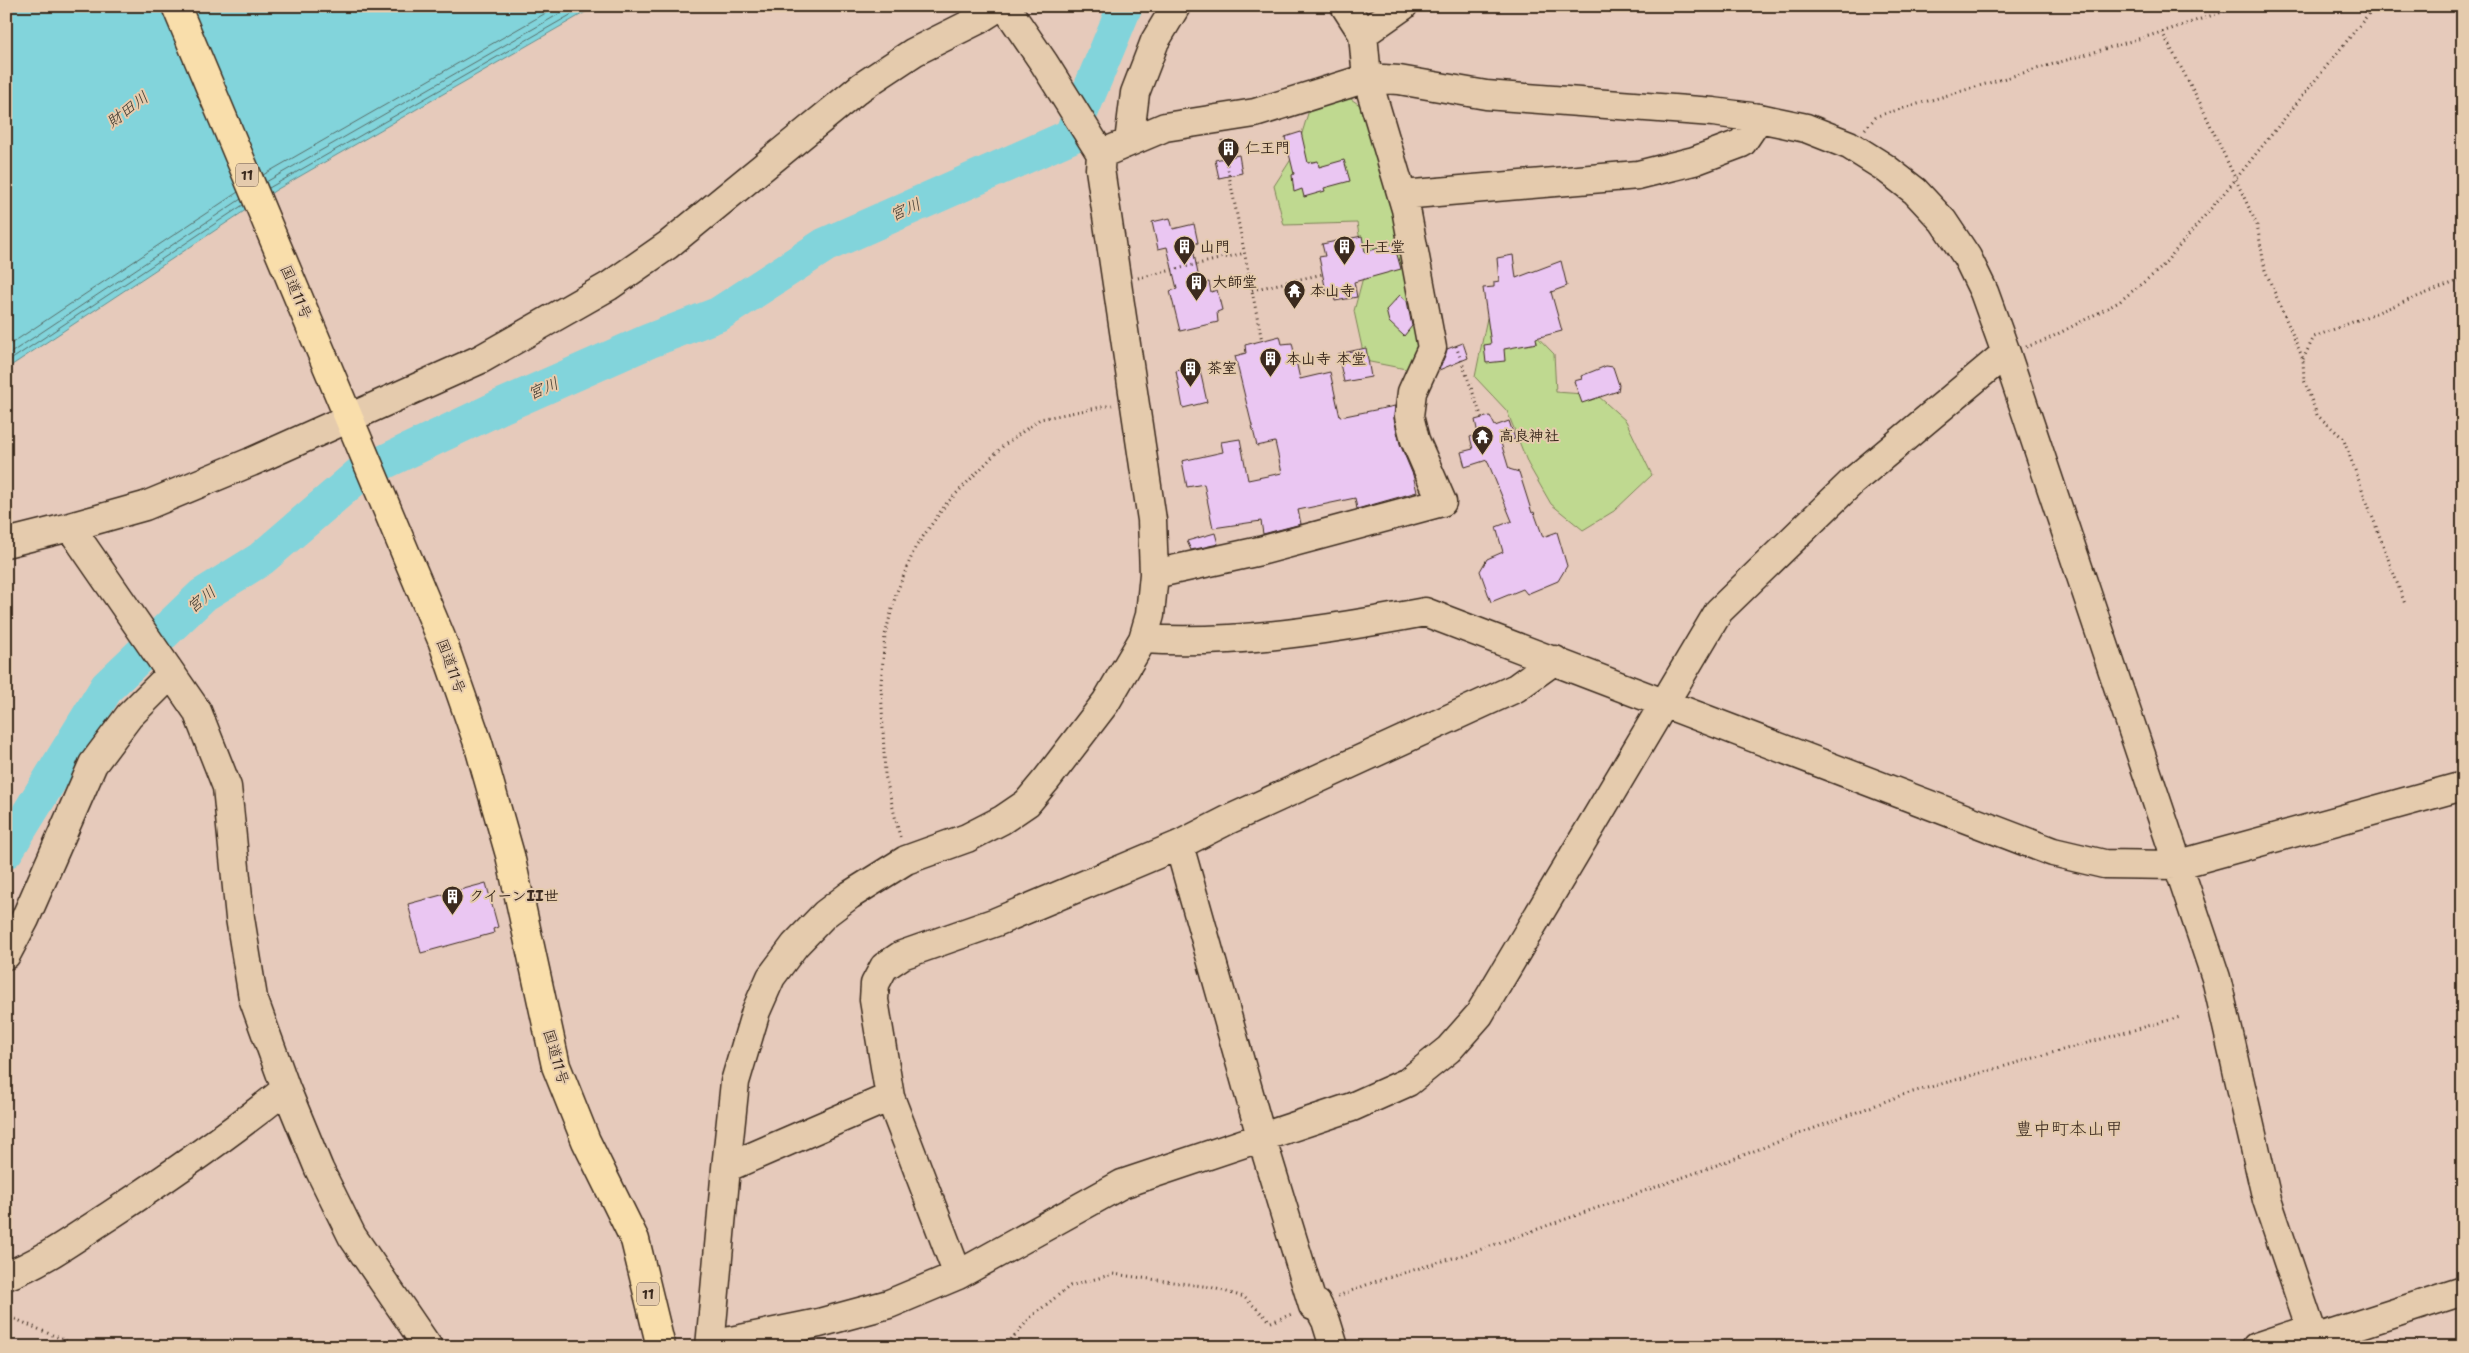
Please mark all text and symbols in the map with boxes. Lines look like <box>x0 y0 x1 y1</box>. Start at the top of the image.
water label: 財田川 <box>102 87 153 132</box>
building icon: 仁王門 <box>1217 136 1241 167</box>
place label: 仁王門 <box>1245 138 1290 158</box>
road number: 11 <box>236 164 258 186</box>
water label: 宮川 <box>886 193 924 226</box>
building icon: 山門 <box>1172 235 1196 266</box>
building icon: 十王堂 <box>1332 235 1356 266</box>
place label: 山門 <box>1200 237 1230 257</box>
place label: 十王堂 <box>1360 237 1405 257</box>
street label: 国道11号 <box>276 262 316 322</box>
building icon: 大師堂 <box>1184 270 1208 301</box>
place label: 大師堂 <box>1212 272 1257 292</box>
temple icon: 本山寺 <box>1282 279 1306 310</box>
place label: 本山寺 <box>1310 281 1355 301</box>
building icon: 本山寺 本堂 <box>1258 347 1282 378</box>
place label: 本山寺 本堂 <box>1286 349 1366 369</box>
building icon: 茶室 <box>1179 356 1203 387</box>
place label: 茶室 <box>1207 358 1237 378</box>
water label: 宮川 <box>524 373 562 404</box>
temple icon: 高良神社 <box>1471 424 1495 455</box>
place label: 高良神社 <box>1499 426 1559 446</box>
water label: 宮川 <box>182 581 220 618</box>
street label: 国道11号 <box>432 636 470 696</box>
building icon: クイーンII世 <box>441 884 465 915</box>
place label: クイーンII世 <box>469 886 559 906</box>
street label: 国道11号 <box>539 1027 573 1087</box>
district label: 豊中町本山甲 <box>2015 1117 2123 1141</box>
road number: 11 <box>637 1282 659 1306</box>

